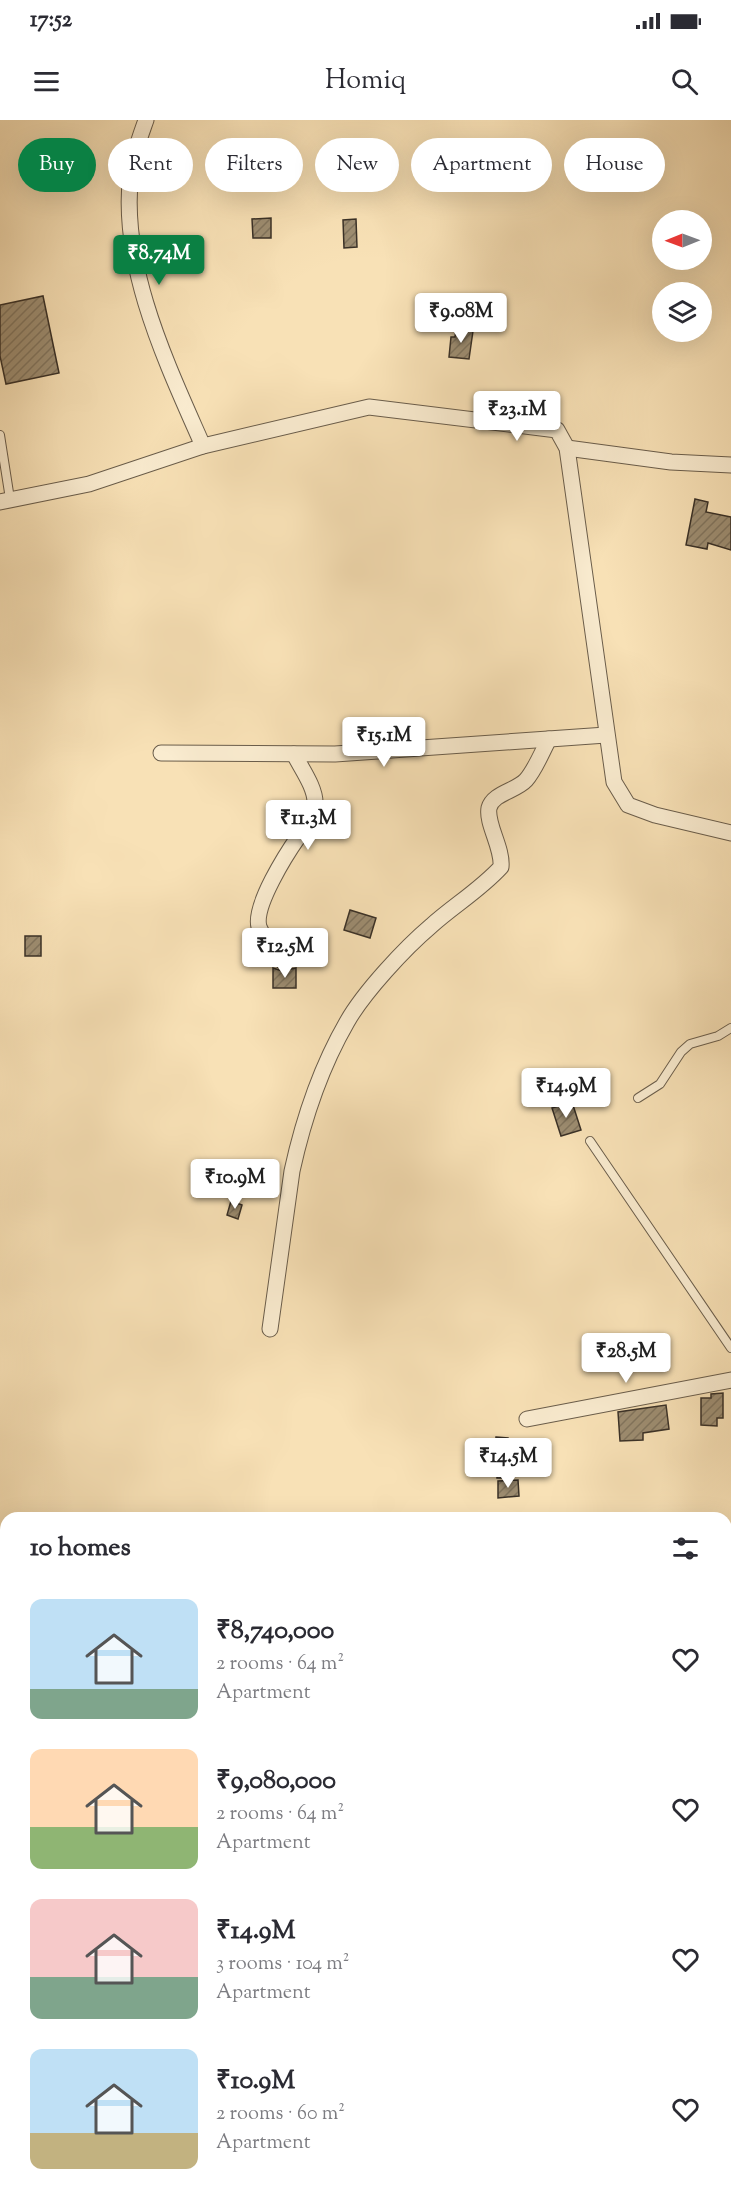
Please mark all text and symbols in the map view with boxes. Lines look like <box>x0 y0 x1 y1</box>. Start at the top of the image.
text: 17:52 <box>30 5 72 37</box>
text: Homiq <box>325 62 406 101</box>
icon: menu <box>30 65 63 98</box>
icon: search <box>668 65 701 98</box>
chip: Buy <box>18 138 96 192</box>
chip: Rent <box>108 138 193 192</box>
chip: Filters <box>205 138 303 192</box>
chip: New <box>315 138 399 192</box>
chip: Apartment <box>411 138 552 192</box>
chip: House <box>564 138 665 192</box>
north arrow <box>652 210 712 270</box>
map controls <box>652 210 712 342</box>
pin: ₹8.74M <box>110 235 208 286</box>
text: ₹8.74M <box>127 240 191 269</box>
button: layers <box>652 282 712 342</box>
pin: ₹9.08M <box>412 293 510 344</box>
text: ₹9.08M <box>429 298 493 327</box>
pin: ₹23.1M <box>468 391 566 442</box>
text: ₹23.1M <box>487 396 547 425</box>
pin: ₹15.1M <box>335 717 433 768</box>
text: ₹15.1M <box>356 722 412 751</box>
pin: ₹11.3M <box>259 800 357 851</box>
text: ₹11.3M <box>280 805 336 834</box>
pin: ₹12.5M <box>236 928 334 979</box>
text: ₹12.5M <box>256 933 314 962</box>
pin: ₹14.9M <box>517 1068 615 1119</box>
text: ₹14.9M <box>535 1073 597 1102</box>
pin: ₹10.9M <box>186 1159 284 1210</box>
text: ₹10.9M <box>205 1164 265 1193</box>
pin: ₹28.5M <box>577 1333 675 1384</box>
text: ₹28.5M <box>596 1338 656 1367</box>
pin: ₹14.5M <box>459 1438 557 1489</box>
text: ₹14.5M <box>479 1443 537 1472</box>
text: 10 homes <box>30 1530 131 1567</box>
icon: filters <box>669 1532 702 1565</box>
text: ₹8,740,000 <box>216 1613 334 1650</box>
icon: home <box>78 1623 150 1695</box>
icon: heart <box>669 1643 702 1676</box>
text: 2 rooms · 64 m² <box>216 1650 344 1679</box>
text: Apartment <box>216 1679 311 1708</box>
text: ₹9,080,000 <box>216 1763 336 1800</box>
icon: home <box>78 1773 150 1845</box>
icon: heart <box>669 1793 702 1826</box>
text: 2 rooms · 64 m² <box>216 1800 344 1829</box>
text: Apartment <box>216 1829 311 1858</box>
text: ₹14.9M <box>216 1913 295 1950</box>
icon: home <box>78 1923 150 1995</box>
icon: heart <box>669 1943 702 1976</box>
text: 3 rooms · 104 m² <box>216 1950 350 1979</box>
text: Apartment <box>216 1979 311 2008</box>
text: ₹10.9M <box>216 2063 295 2100</box>
icon: home <box>78 2073 150 2145</box>
icon: heart <box>669 2093 702 2126</box>
text: 2 rooms · 60 m² <box>216 2100 345 2129</box>
text: Apartment <box>216 2129 311 2158</box>

